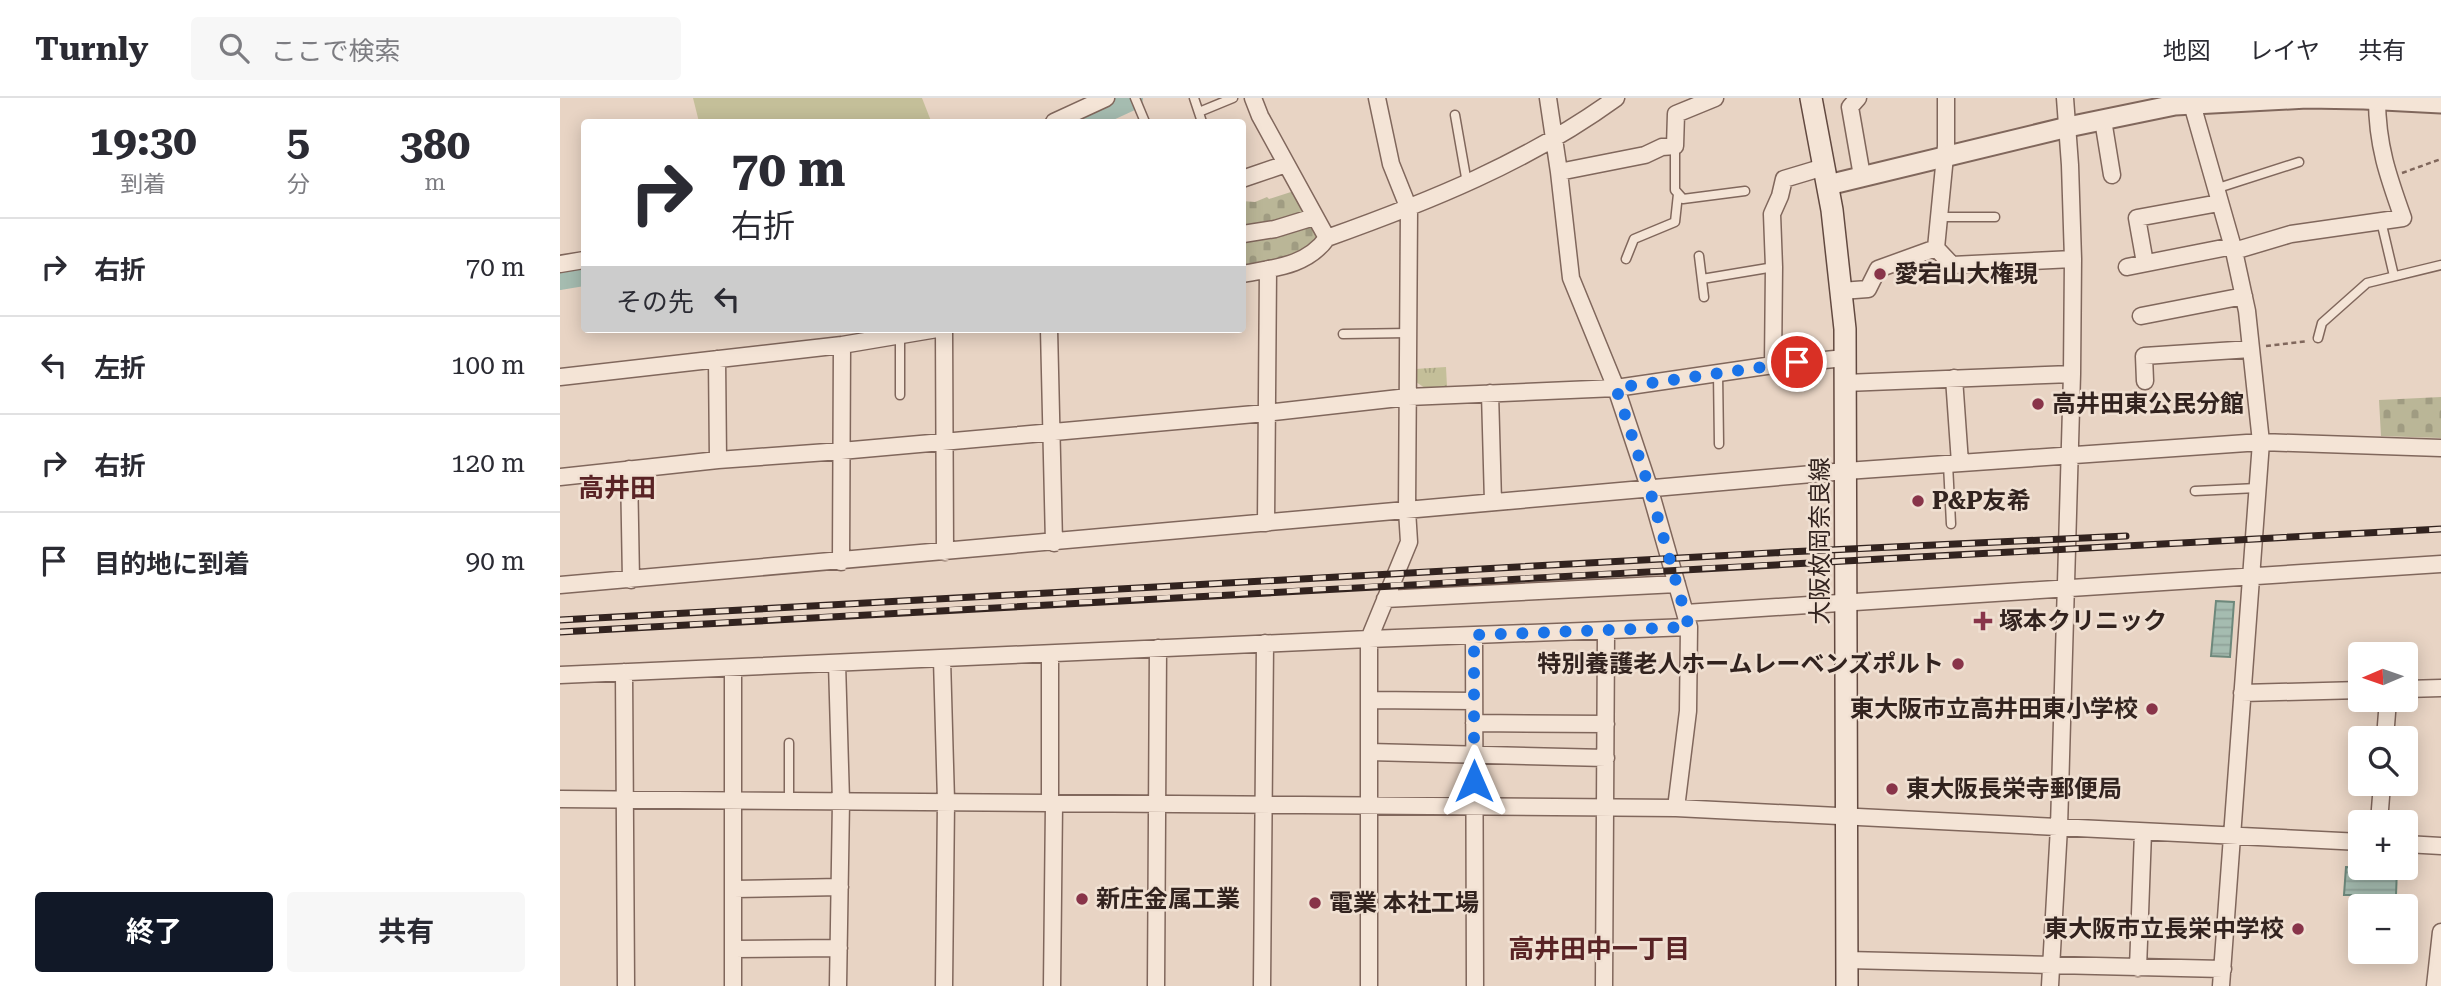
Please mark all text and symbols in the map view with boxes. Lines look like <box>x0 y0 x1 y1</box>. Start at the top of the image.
search box <box>191 17 681 80</box>
text: Turnly <box>35 29 149 68</box>
icon: search <box>215 29 253 67</box>
text: ここで検索 <box>271 36 401 66</box>
text: 地図 <box>2163 37 2211 65</box>
text: レイヤ <box>2249 37 2320 65</box>
text: 共有 <box>2358 37 2406 65</box>
text: 19:30 <box>90 116 197 165</box>
text: 5 <box>287 116 310 165</box>
text: 380 <box>400 120 470 169</box>
text: 70 m <box>731 141 846 198</box>
icon: right <box>616 147 707 238</box>
text: m <box>425 169 446 196</box>
text: 到着 <box>120 171 166 198</box>
text: 分 <box>287 171 310 198</box>
text: 右折 <box>731 207 795 245</box>
icon: right <box>35 248 73 286</box>
text: 70 m <box>466 252 525 282</box>
text: 右折 <box>94 255 146 285</box>
place label: 愛宕山大権現 <box>1894 260 2038 288</box>
marker: 愛宕山大権現 <box>1872 266 1888 282</box>
icon: left <box>708 280 746 318</box>
text: その先 <box>616 287 694 317</box>
pin <box>1767 332 1827 392</box>
icon: arrive <box>1778 343 1816 381</box>
icon: left <box>35 346 73 384</box>
text: 100 m <box>451 350 525 380</box>
text: 左折 <box>94 353 146 383</box>
place label: 高井田東公民分館 <box>2052 390 2244 418</box>
marker: 高井田東公民分館 <box>2030 396 2046 412</box>
icon: right <box>35 444 73 482</box>
text: 120 m <box>451 448 525 478</box>
text: 右折 <box>94 451 146 481</box>
street label: 大阪枚岡奈良線 <box>1806 457 1834 625</box>
district label: 高井田 <box>578 473 656 503</box>
place label: P&P友希 <box>1932 487 2031 515</box>
marker: P&P友希 <box>1910 493 1926 509</box>
icon: arrive <box>35 542 73 580</box>
text: 90 m <box>466 546 525 576</box>
text: 目的地に到着 <box>94 549 250 579</box>
place label: 塚本クリニック <box>1999 607 2167 635</box>
marker: 塚本クリニック <box>1973 611 1993 631</box>
north arrow <box>2348 642 2418 712</box>
map controls <box>2348 642 2418 964</box>
place label: 特別養護老人ホームレーベンズポルト <box>1537 650 1944 678</box>
marker: 特別養護老人ホームレーベンズポルト <box>1950 656 1966 672</box>
place label: 東大阪市立高井田東小学校 <box>1850 695 2138 723</box>
marker: 東大阪市立高井田東小学校 <box>2144 701 2160 717</box>
button: search <box>2348 726 2418 796</box>
position arrow <box>1437 744 1511 818</box>
place label: 東大阪長栄寺郵便局 <box>1906 775 2122 803</box>
marker: 東大阪長栄寺郵便局 <box>1884 781 1900 797</box>
button: + <box>2348 810 2418 880</box>
place label: 新庄金属工業 <box>1096 885 1240 913</box>
place label: 電業 本社工場 <box>1329 889 1479 917</box>
marker: 新庄金属工業 <box>1074 891 1090 907</box>
button: 終了 <box>35 892 273 972</box>
button: 共有 <box>287 892 525 972</box>
button: − <box>2348 894 2418 964</box>
marker: 電業 本社工場 <box>1307 895 1323 911</box>
place label: 東大阪市立長栄中学校 <box>2044 915 2284 943</box>
marker: 東大阪市立長栄中学校 <box>2290 921 2306 937</box>
district label: 高井田中一丁目 <box>1508 934 1690 964</box>

